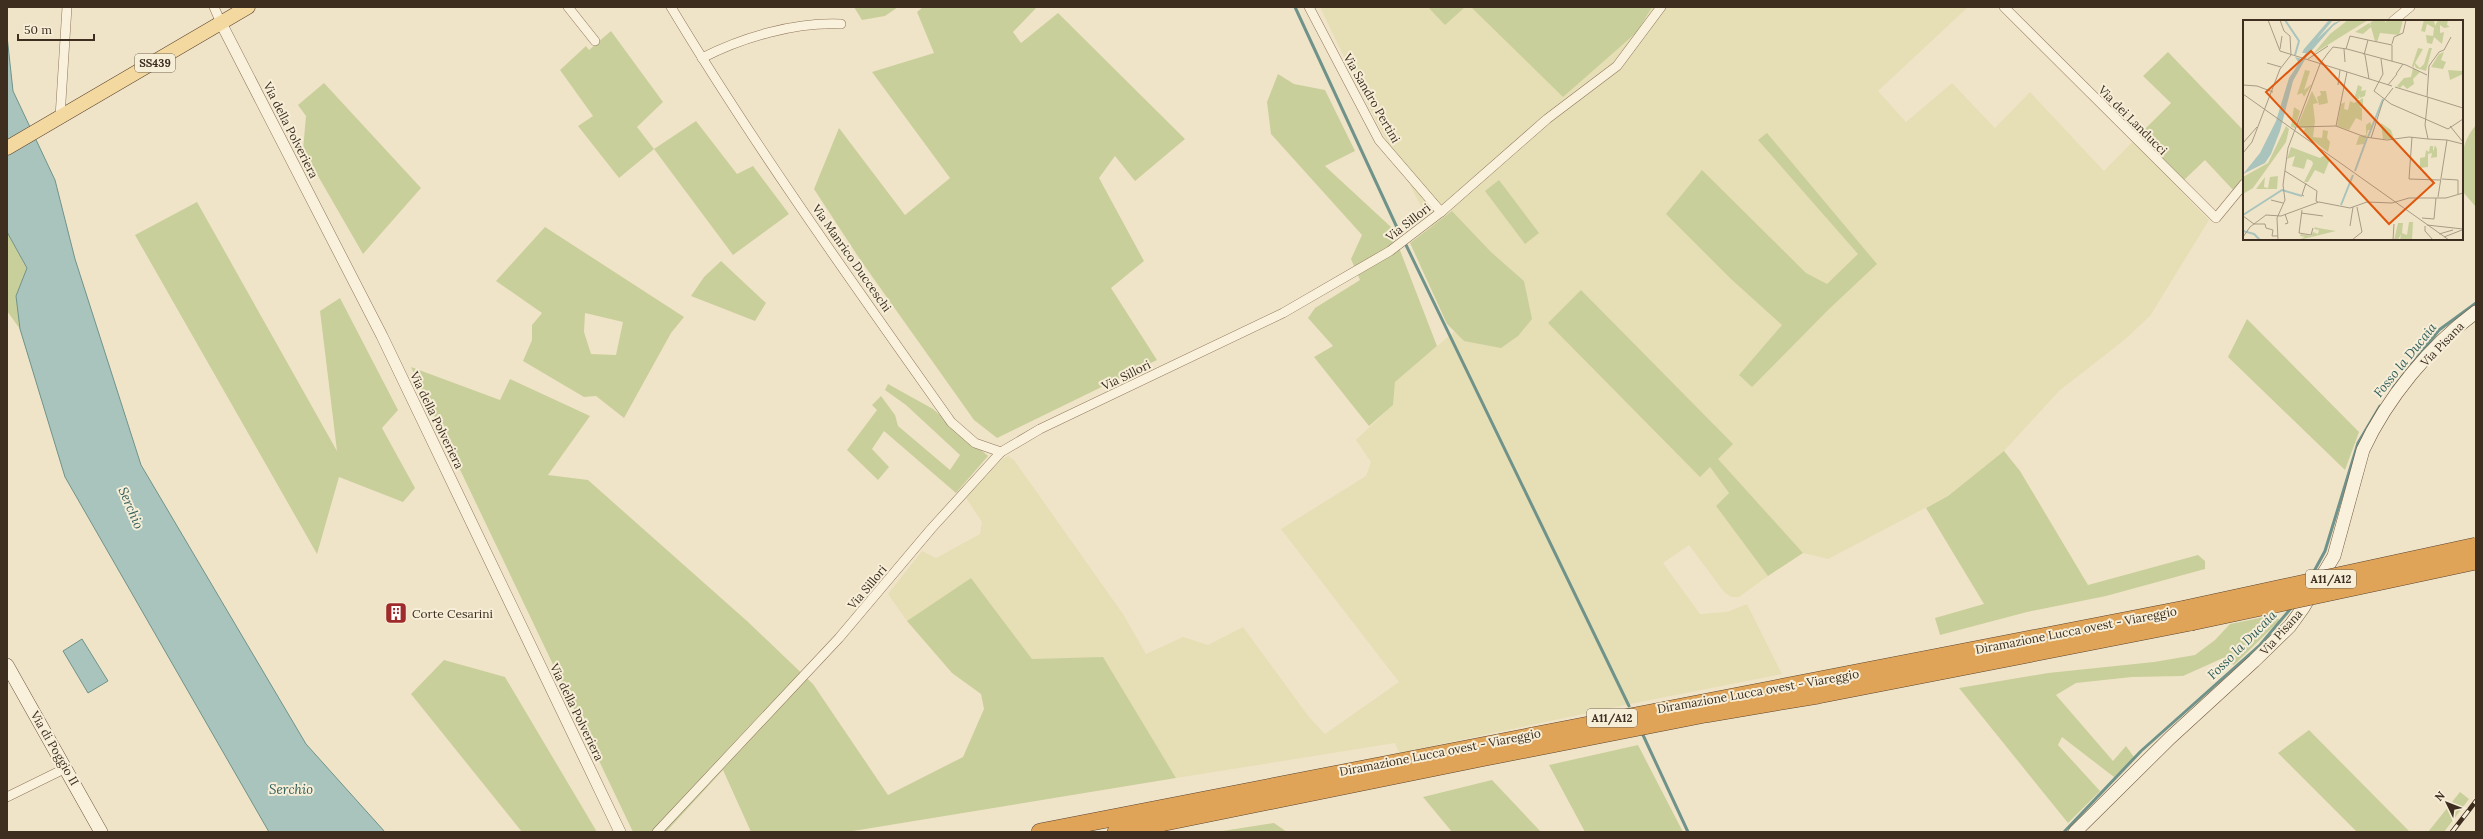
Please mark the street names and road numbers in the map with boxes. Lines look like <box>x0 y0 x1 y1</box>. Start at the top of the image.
street label: Via Sandro Pertini <box>1340 50 1404 145</box>
road number: SS439 <box>135 54 175 72</box>
street label: Via della Polveriera <box>260 78 322 181</box>
street label: Via dei Landucci <box>2095 82 2171 158</box>
street label: Via Sillori <box>1382 200 1433 245</box>
street label: Via Manrico Ducceschi <box>809 201 895 315</box>
street label: Via Pisana <box>2416 319 2467 370</box>
street label: Via Sillori <box>1098 357 1153 394</box>
street label: Via della Polveriera <box>407 368 467 471</box>
street label: Via Sillori <box>844 562 890 613</box>
road number: A11/A12 <box>2306 570 2356 588</box>
street label: Diramazione Lucca ovest - Viareggio <box>1974 603 2178 657</box>
street label: Via Pisana <box>2256 606 2305 659</box>
street label: Via della Polveriera <box>547 660 607 763</box>
street label: Diramazione Lucca ovest - Viareggio <box>1656 666 1860 716</box>
street label: Via di Poggio II <box>27 707 82 788</box>
road number: A11/A12 <box>1587 709 1637 727</box>
street label: Diramazione Lucca ovest - Viareggio <box>1338 725 1542 779</box>

